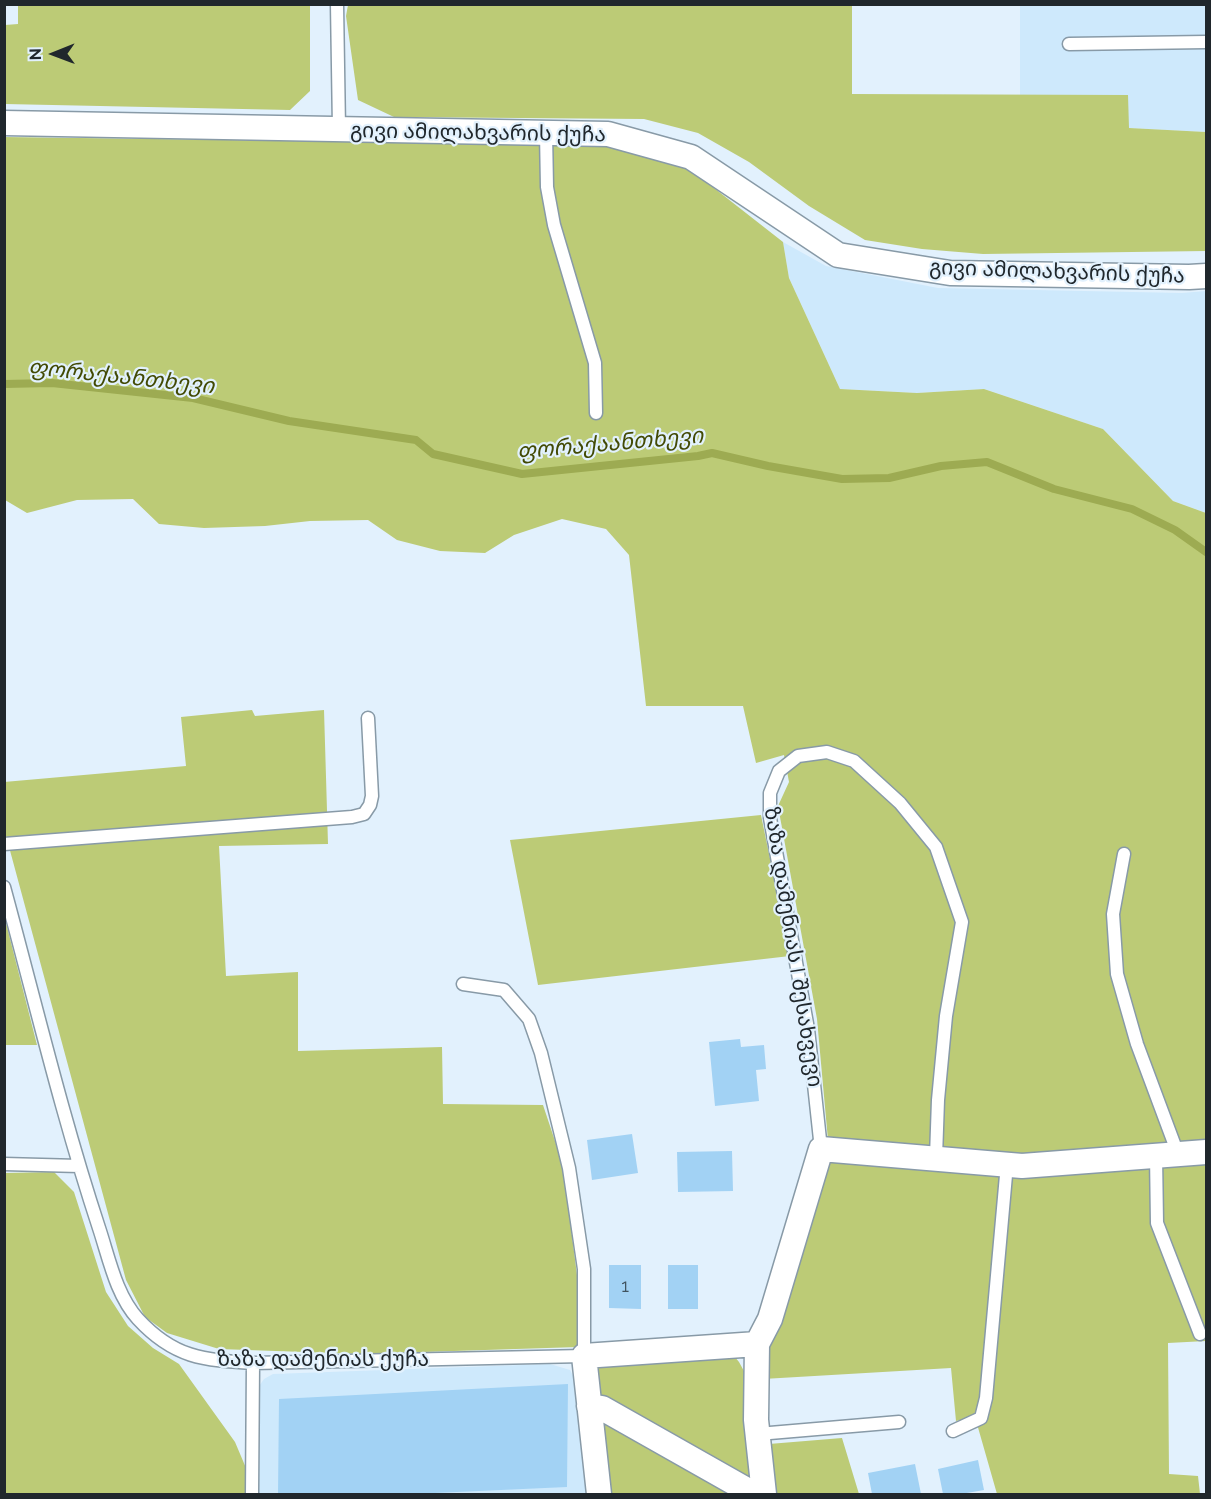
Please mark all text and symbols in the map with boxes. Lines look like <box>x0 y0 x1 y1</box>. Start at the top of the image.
north arrow <box>24 24 84 84</box>
text: N <box>26 48 45 61</box>
street label: გივი ამილახვარის ქუჩა <box>350 118 606 148</box>
street label: გივი ამილახვარის ქუჩა <box>929 255 1185 289</box>
water label: ფორაქაანთხევი <box>27 354 215 400</box>
water label: ფორაქაანთხევი <box>516 423 704 465</box>
street label: ზაზა დამენიას I შესახვევი <box>758 805 828 1089</box>
house number: 1 <box>621 1276 629 1298</box>
street label: ზაზა დამენიას ქუჩა <box>217 1347 429 1373</box>

